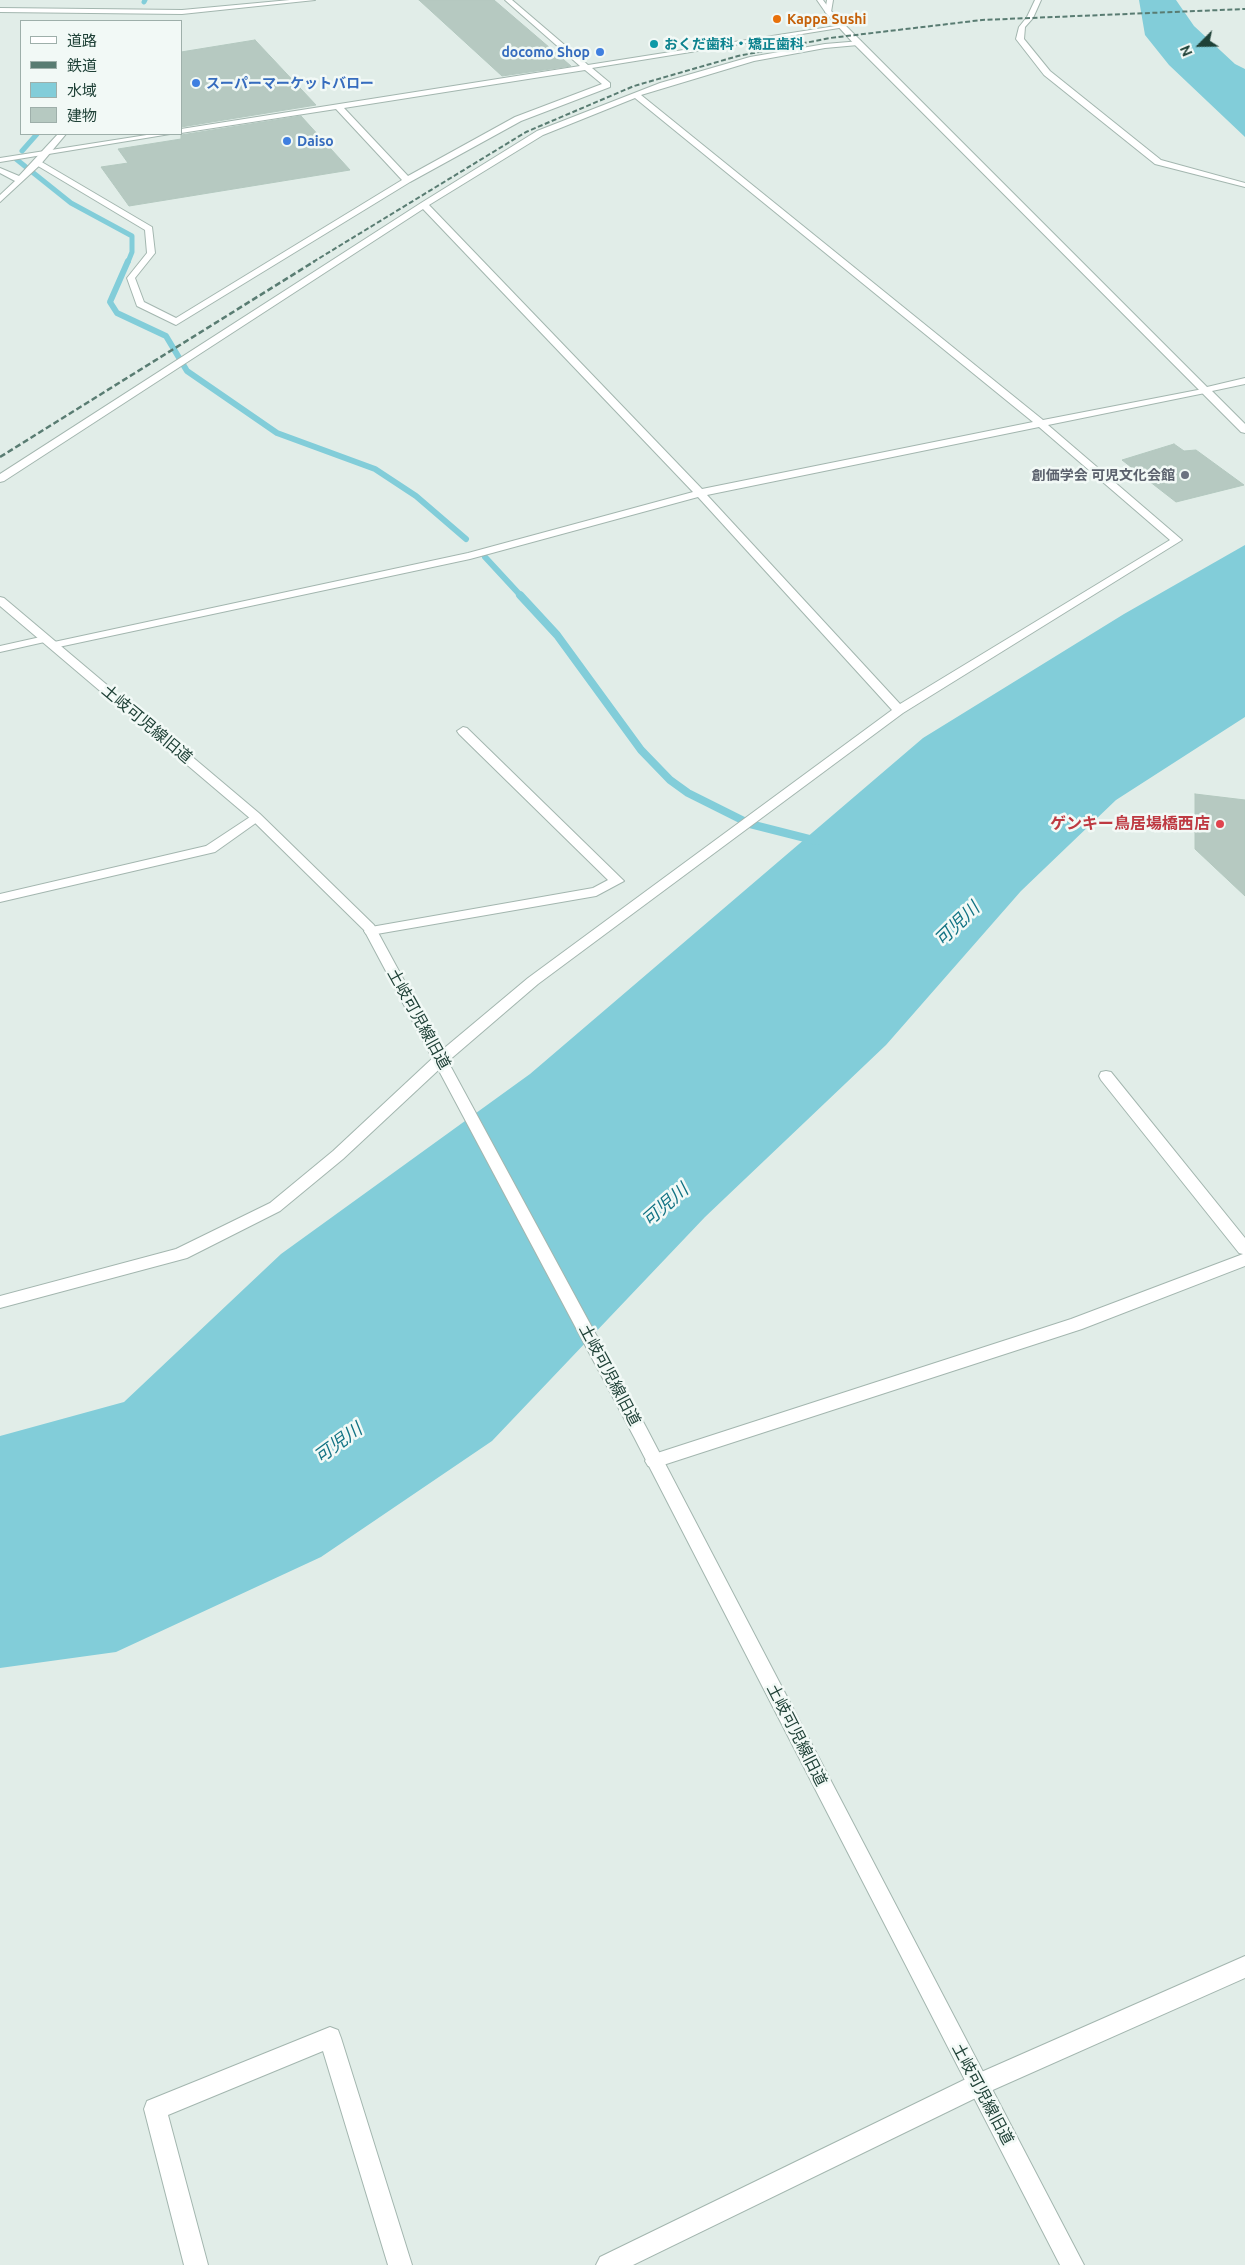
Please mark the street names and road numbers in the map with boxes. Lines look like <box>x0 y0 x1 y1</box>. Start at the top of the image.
street label: 土岐可児線旧道 <box>98 681 196 767</box>
street label: 土岐可児線旧道 <box>383 965 455 1073</box>
street label: 土岐可児線旧道 <box>575 1321 645 1429</box>
street label: 土岐可児線旧道 <box>763 1681 831 1789</box>
street label: 土岐可児線旧道 <box>948 2040 1018 2148</box>

